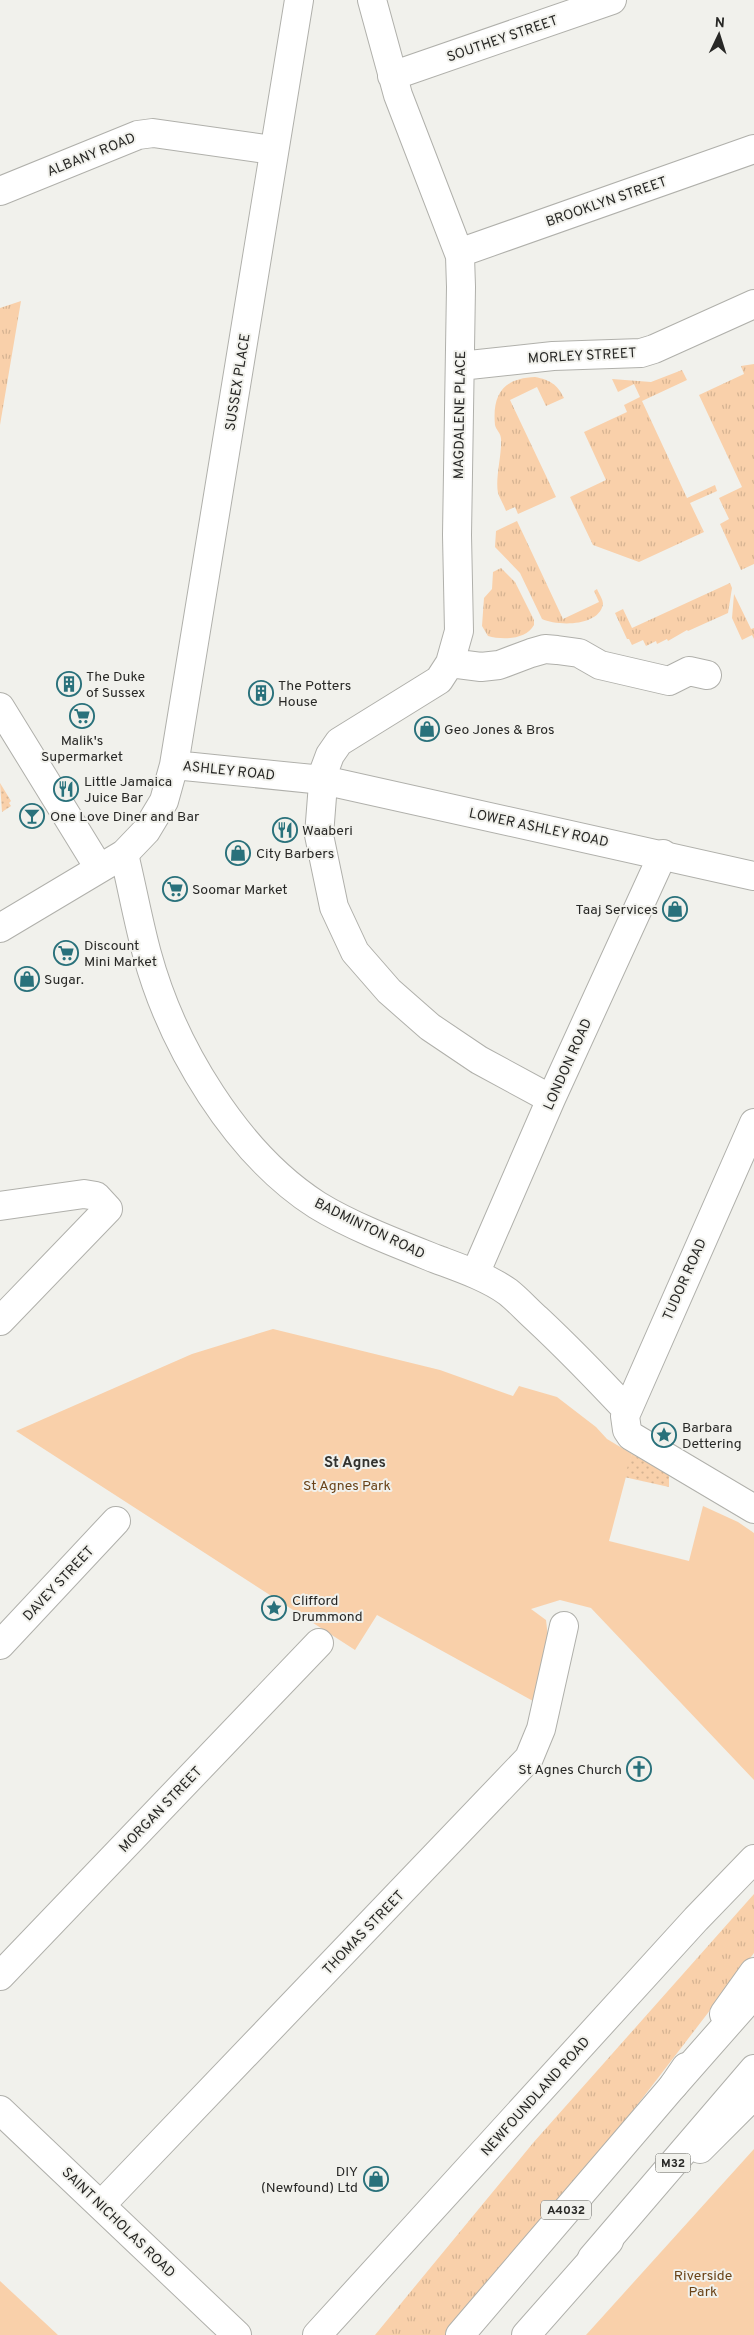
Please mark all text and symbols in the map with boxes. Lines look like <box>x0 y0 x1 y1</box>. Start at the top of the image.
north arrow <box>694 10 744 60</box>
street label: SOUTHEY STREET <box>445 12 560 66</box>
text: N <box>714 15 725 32</box>
street label: ALBANY ROAD <box>45 130 138 181</box>
street label: BROOKLYN STREET <box>544 174 669 231</box>
street label: SUSSEX PLACE <box>222 332 255 432</box>
street label: MORLEY STREET <box>527 345 637 368</box>
street label: MAGDALENE PLACE <box>451 351 470 479</box>
place label: The Duke of Sussex <box>86 669 145 702</box>
building icon: The Duke of Sussex <box>56 671 82 697</box>
place label: The Potters House <box>278 678 351 711</box>
building icon: The Potters House <box>248 680 274 706</box>
supermarket icon: Malik's Supermarket <box>69 703 95 729</box>
shop icon: Geo Jones & Bros <box>414 716 440 742</box>
place label: Geo Jones & Bros <box>444 722 555 739</box>
place label: Malik's Supermarket <box>41 733 123 766</box>
street label: ASHLEY ROAD <box>182 758 276 785</box>
place label: Little Jamaica Juice Bar <box>84 774 172 807</box>
restaurant icon: Little Jamaica Juice Bar <box>53 776 79 802</box>
bar icon: One Love Diner and Bar <box>19 803 45 829</box>
street label: LOWER ASHLEY ROAD <box>467 805 610 852</box>
place label: One Love Diner and Bar <box>50 809 200 826</box>
restaurant icon: Waaberi <box>272 817 298 843</box>
place label: Waaberi <box>302 823 353 840</box>
shop icon: City Barbers <box>225 840 251 866</box>
place label: City Barbers <box>256 846 334 863</box>
supermarket icon: Soomar Market <box>162 876 188 902</box>
place label: Soomar Market <box>192 882 288 899</box>
shop icon: Taaj Services <box>662 896 688 922</box>
place label: Taaj Services <box>576 902 658 919</box>
place label: Discount Mini Market <box>84 938 157 971</box>
supermarket icon: Discount Mini Market <box>53 940 79 966</box>
shop icon: Sugar. <box>14 966 40 992</box>
place label: Sugar. <box>44 972 84 989</box>
street label: LONDON ROAD <box>541 1016 596 1113</box>
street label: BADMINTON ROAD <box>311 1195 427 1264</box>
street label: TUDOR ROAD <box>660 1236 711 1323</box>
place label: Barbara Dettering <box>682 1420 742 1453</box>
place icon: Barbara Dettering <box>651 1422 677 1448</box>
district label: St Agnes <box>324 1454 386 1473</box>
park label: St Agnes Park <box>303 1478 391 1495</box>
street label: DAVEY STREET <box>20 1543 98 1625</box>
place label: Clifford Drummond <box>292 1593 363 1626</box>
place icon: Clifford Drummond <box>261 1595 287 1621</box>
church icon: St Agnes Church <box>626 1756 652 1782</box>
place label: St Agnes Church <box>518 1762 622 1779</box>
street label: MORGAN STREET <box>116 1764 206 1856</box>
street label: THOMAS STREET <box>320 1887 408 1979</box>
street label: NEWFOUNDLAND ROAD <box>478 2034 594 2160</box>
road number: M32 <box>656 2154 690 2172</box>
street label: SAINT NICHOLAS ROAD <box>58 2164 178 2282</box>
place label: DIY (Newfound) Ltd <box>261 2164 358 2197</box>
shop icon: DIY (Newfound) Ltd <box>363 2166 389 2192</box>
road number: A4032 <box>541 2200 591 2220</box>
park label: Riverside Park <box>674 2268 732 2301</box>

